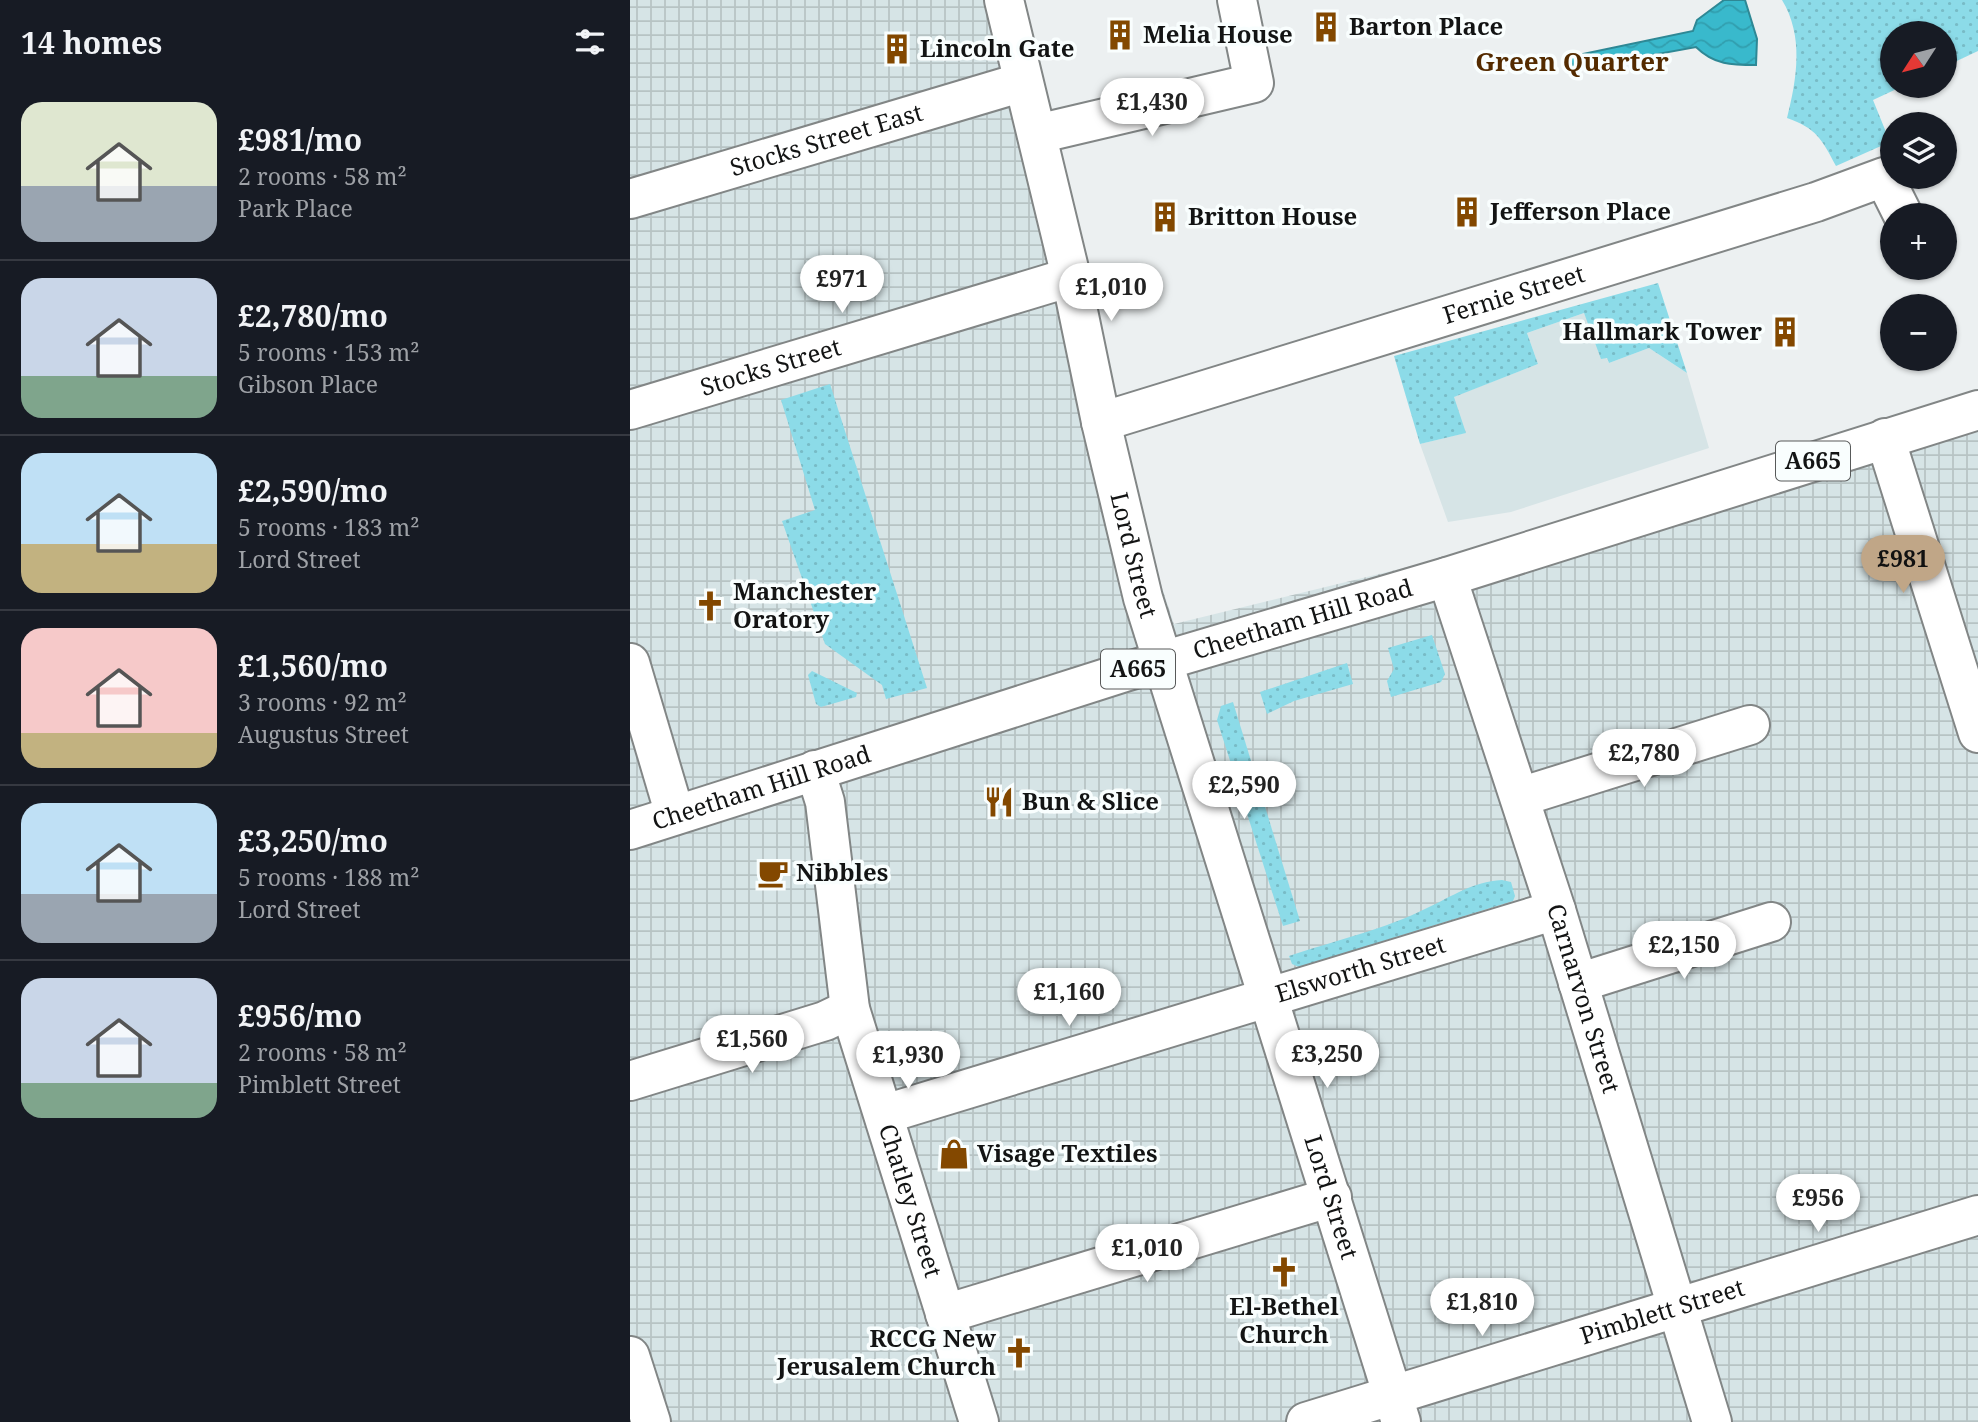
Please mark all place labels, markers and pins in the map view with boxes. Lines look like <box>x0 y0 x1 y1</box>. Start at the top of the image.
place label: Barton Place <box>1349 9 1503 42</box>
building icon: Barton Place <box>1309 10 1343 44</box>
place label: Melia House <box>1143 17 1293 50</box>
building icon: Melia House <box>1103 18 1137 52</box>
place label: Lincoln Gate <box>920 31 1075 64</box>
building icon: Lincoln Gate <box>880 32 914 66</box>
pin: £1,430 <box>1095 78 1209 138</box>
place label: Jefferson Place <box>1489 194 1671 227</box>
building icon: Jefferson Place <box>1450 195 1484 229</box>
place label: Britton House <box>1188 199 1357 232</box>
building icon: Britton House <box>1148 200 1182 234</box>
pin: £971 <box>801 256 883 315</box>
pin: £1,010 <box>1054 264 1168 323</box>
place label: Hallmark Tower <box>1563 314 1762 347</box>
building icon: Hallmark Tower <box>1768 315 1802 349</box>
pin: £981 <box>1862 536 1944 595</box>
place label: Manchester Oratory <box>733 574 877 635</box>
church icon: Manchester Oratory <box>693 589 727 623</box>
pin: £2,780 <box>1587 730 1701 789</box>
pin: £2,590 <box>1187 762 1301 821</box>
place label: Bun & Slice <box>1022 784 1159 817</box>
restaurant icon: Bun & Slice <box>982 785 1016 819</box>
place label: Nibbles <box>796 855 888 888</box>
cafe icon: Nibbles <box>756 856 790 890</box>
pin: £2,150 <box>1627 922 1741 981</box>
pin: £1,160 <box>1012 968 1126 1028</box>
pin: £1,560 <box>695 1016 809 1075</box>
pin: £3,250 <box>1270 1030 1384 1090</box>
pin: £1,930 <box>851 1032 965 1091</box>
place label: Visage Textiles <box>977 1136 1157 1169</box>
shop icon: Visage Textiles <box>937 1137 971 1171</box>
pin: £956 <box>1777 1174 1859 1234</box>
pin: £1,010 <box>1090 1224 1204 1284</box>
church icon: El-Bethel Church <box>1267 1255 1301 1289</box>
pin: £1,810 <box>1425 1278 1539 1338</box>
place label: El-Bethel Church <box>1229 1289 1339 1350</box>
place label: RCCG New Jerusalem Church <box>776 1321 996 1382</box>
church icon: RCCG New Jerusalem Church <box>1002 1336 1036 1370</box>

